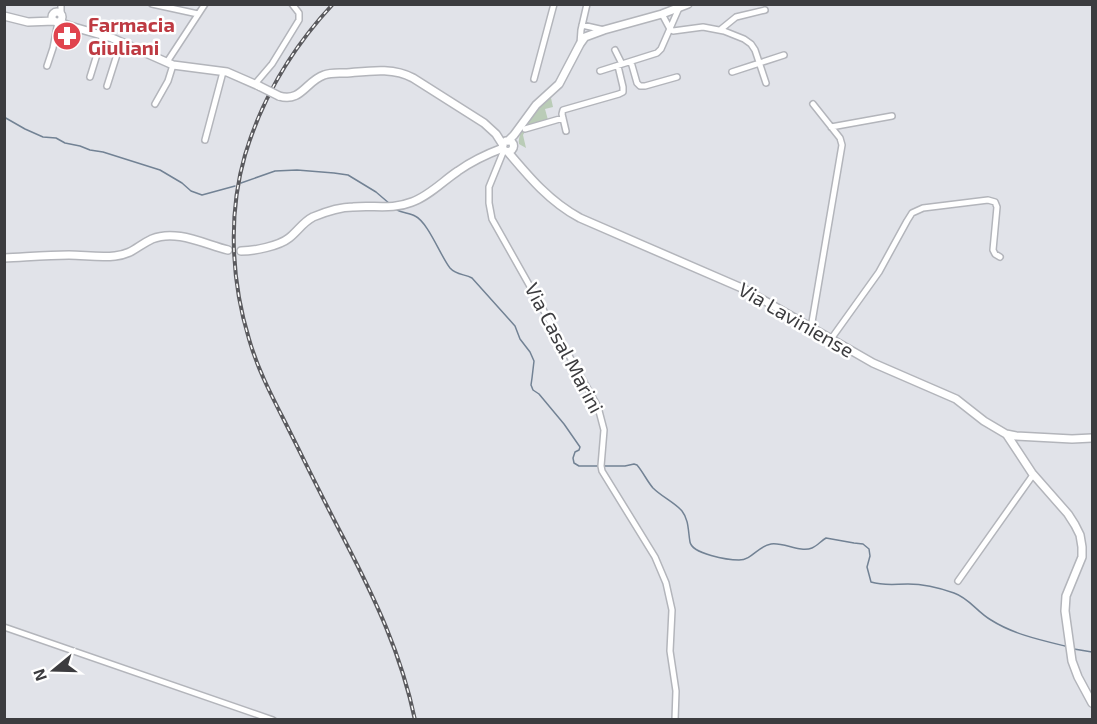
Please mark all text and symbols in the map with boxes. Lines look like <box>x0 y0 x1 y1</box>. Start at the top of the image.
place label: Farmacia Giuliani <box>88 12 175 59</box>
pharmacy icon: Farmacia Giuliani <box>51 20 83 52</box>
street label: Via Laviniense <box>735 276 858 362</box>
street label: Via Casal Marini <box>520 278 609 417</box>
north arrow <box>24 640 84 700</box>
text: N <box>28 666 50 684</box>

